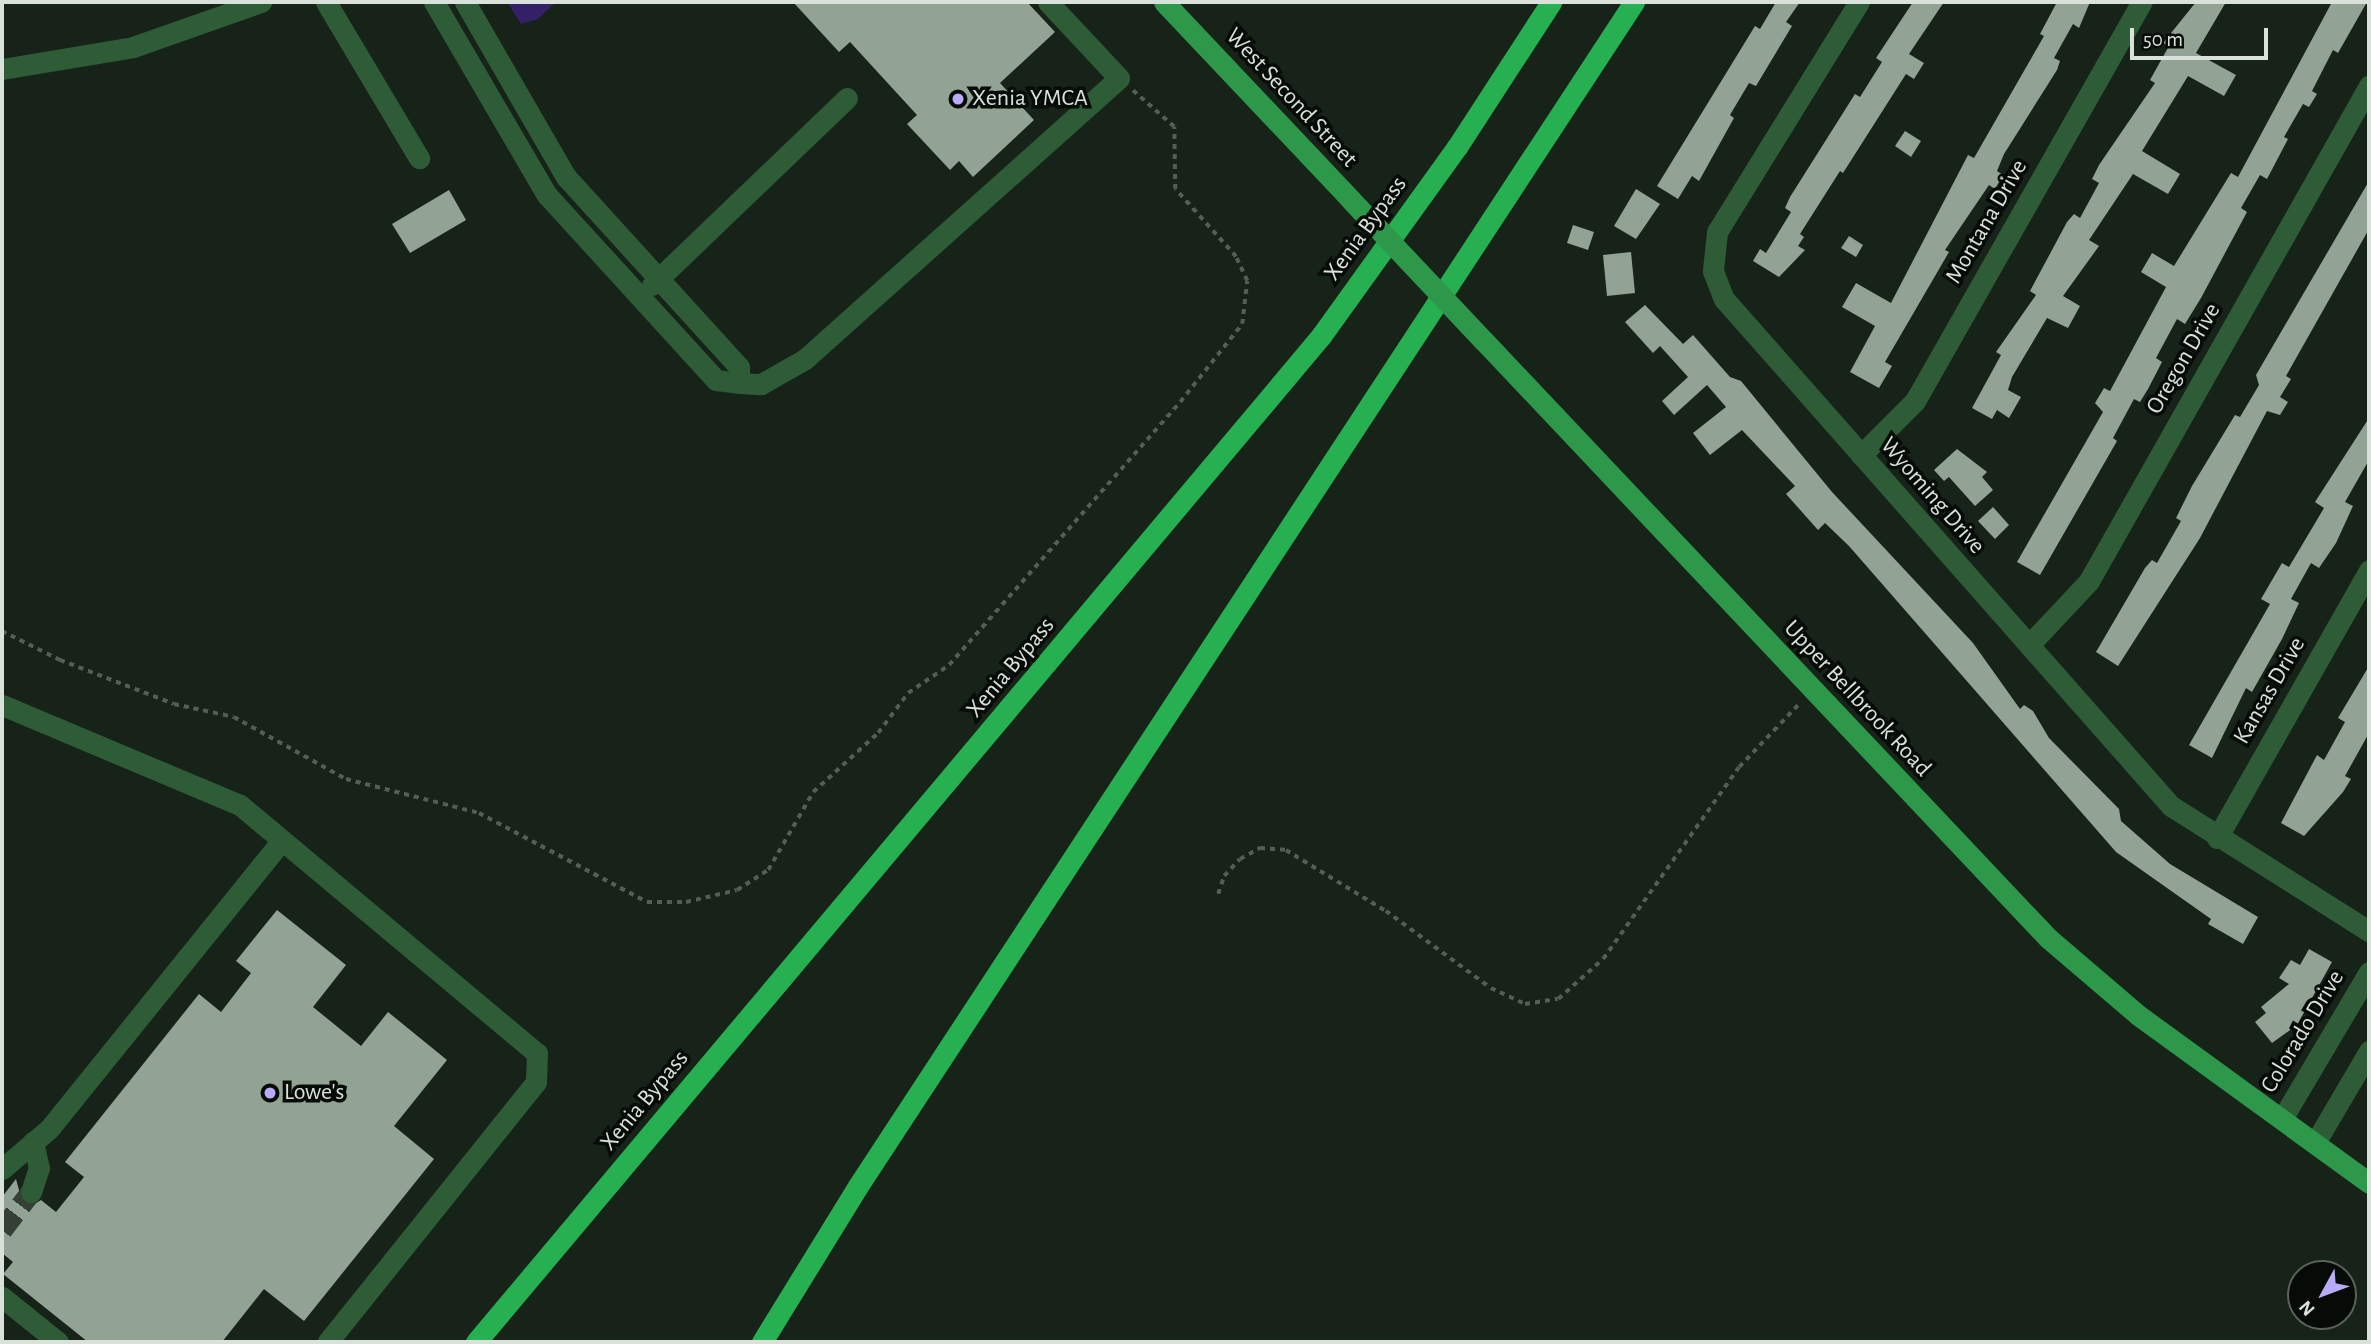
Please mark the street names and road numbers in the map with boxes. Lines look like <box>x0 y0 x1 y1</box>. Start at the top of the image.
street label: West Second Street <box>1219 22 1363 174</box>
street label: Montana Drive <box>1940 155 2034 289</box>
street label: Xenia Bypass <box>1318 171 1414 287</box>
street label: Oregon Drive <box>2141 298 2227 420</box>
street label: Wyoming Drive <box>1873 432 1991 560</box>
street label: Xenia Bypass <box>961 612 1061 724</box>
street label: Upper Bellbrook Road <box>1777 615 1937 783</box>
street label: Kansas Drive <box>2228 632 2312 750</box>
street label: Colorado Drive <box>2255 965 2351 1099</box>
street label: Xenia Bypass <box>595 1045 695 1157</box>

